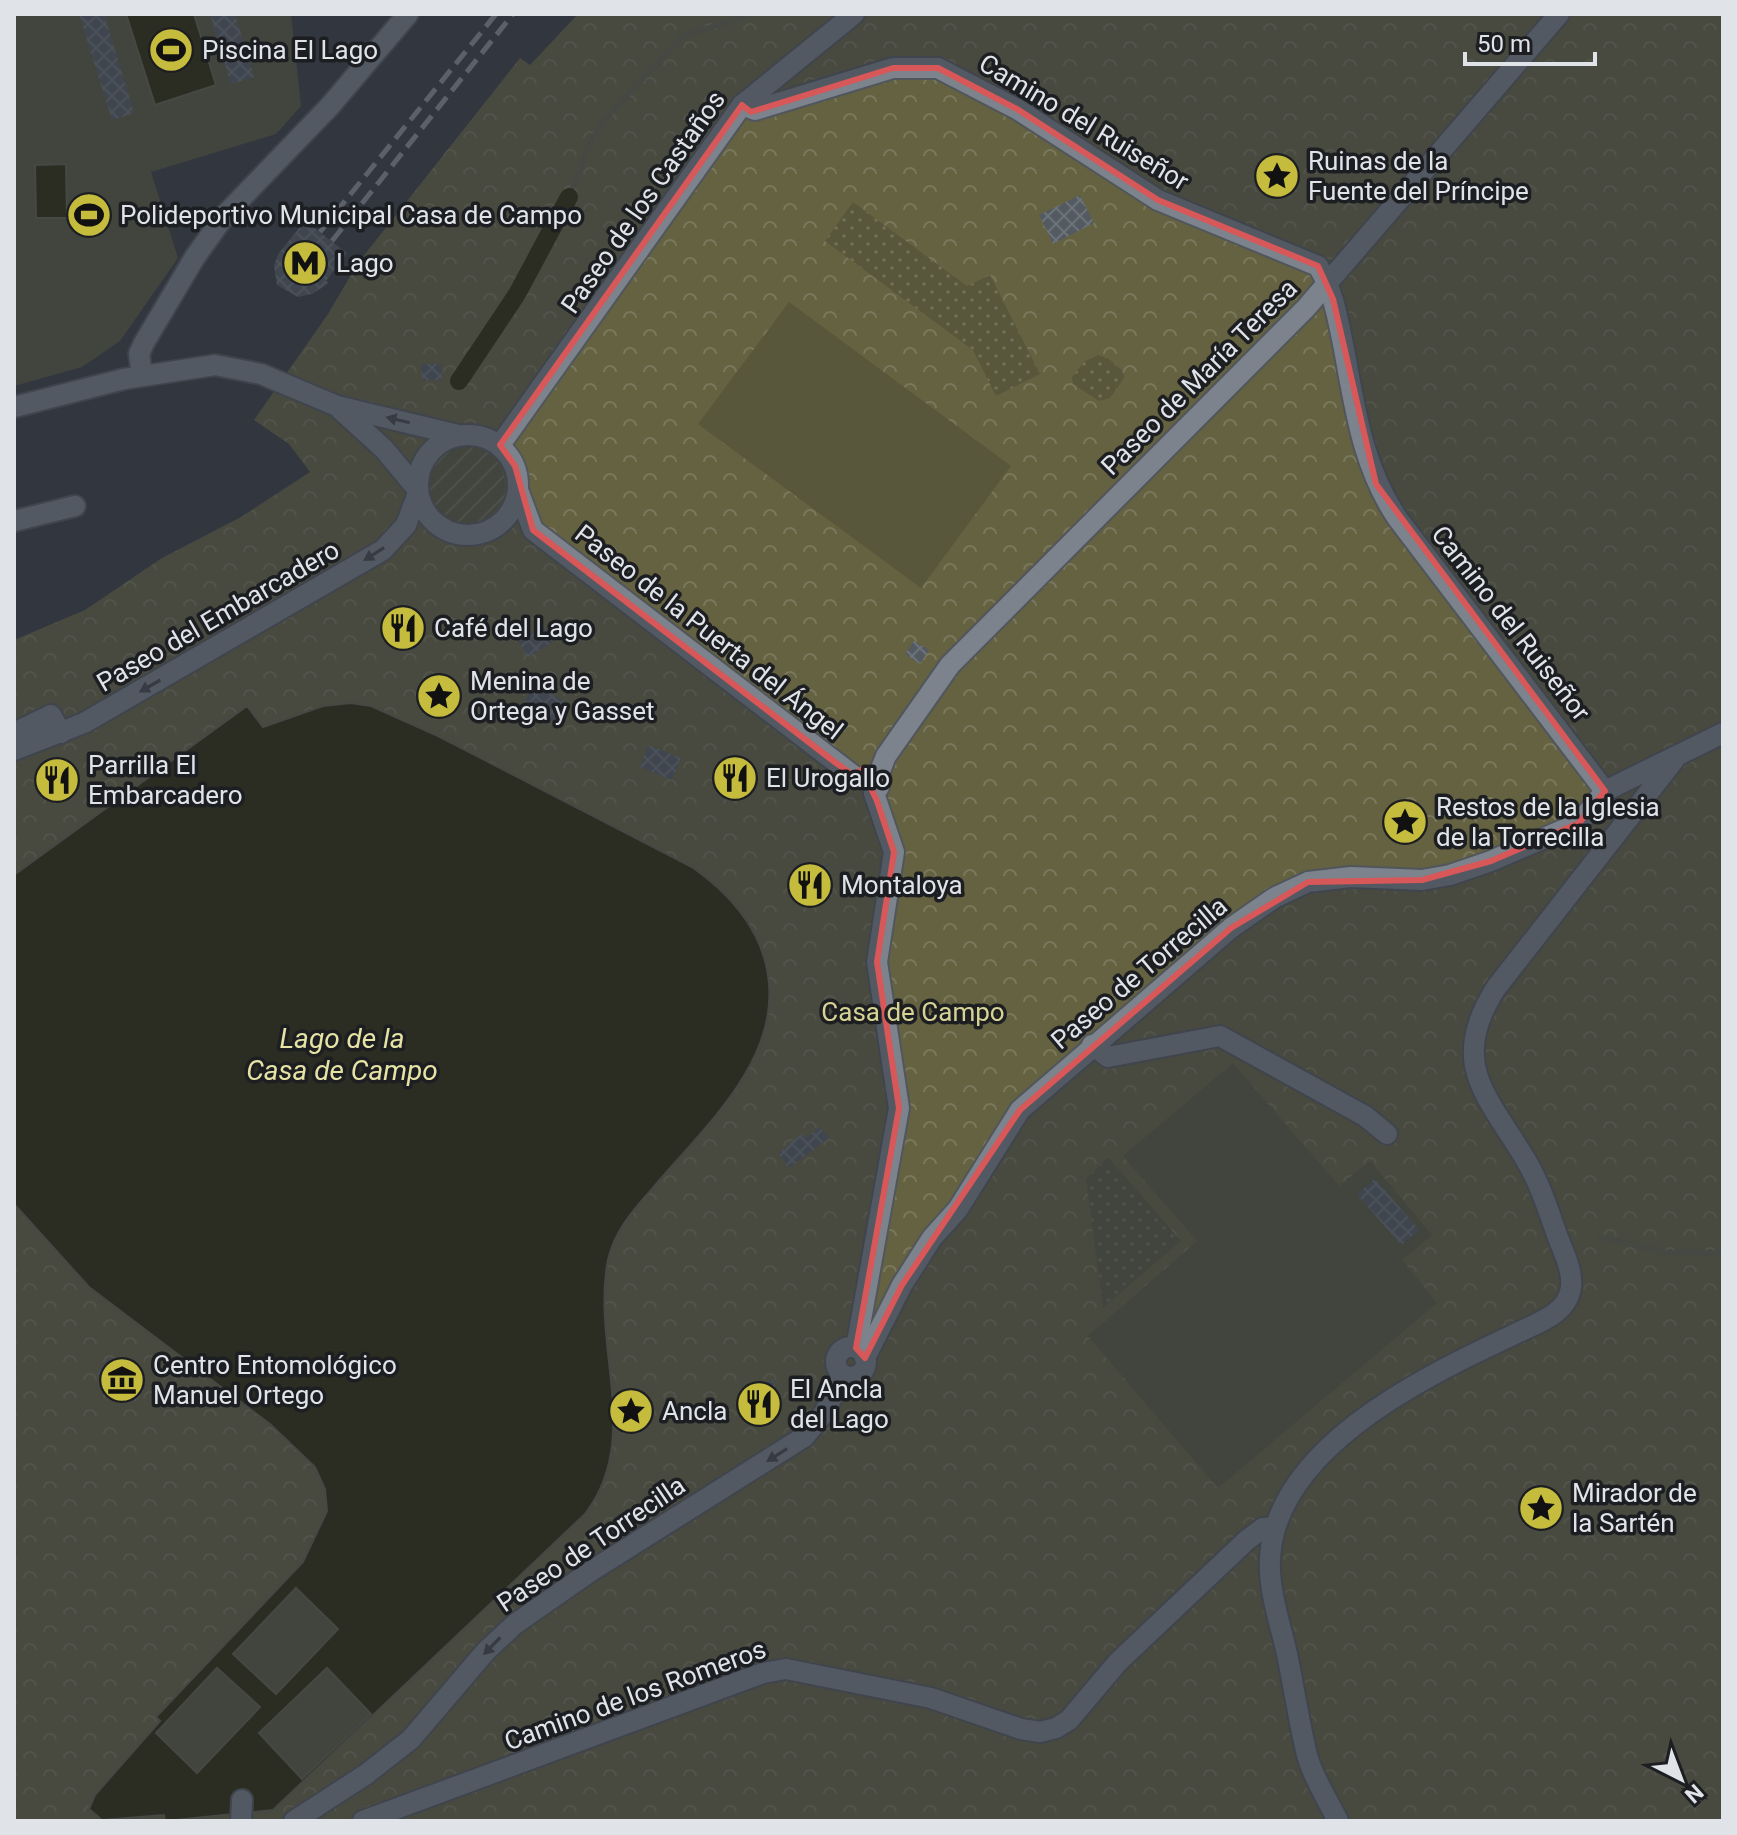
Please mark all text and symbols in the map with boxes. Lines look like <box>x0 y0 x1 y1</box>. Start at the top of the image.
scale bar <box>1465 16 1595 66</box>
sports icon: Piscina El Lago <box>147 26 195 74</box>
text: 50 m <box>1477 30 1531 58</box>
place label: Piscina El Lago <box>202 35 378 65</box>
street label: Camino del Ruiseñor <box>974 48 1194 196</box>
street label: Paseo de los Castaños <box>555 85 731 319</box>
place label: Ruinas de la Fuente del Príncipe <box>1308 146 1529 206</box>
place icon: Ruinas de la Fuente del Príncipe <box>1253 152 1301 200</box>
sports icon: Polideportivo Municipal Casa de Campo <box>65 191 113 239</box>
place label: Polideportivo Municipal Casa de Campo <box>120 200 582 230</box>
metro station icon: Lago <box>281 239 329 287</box>
place label: Lago <box>336 248 394 278</box>
street label: Paseo de María Teresa <box>1095 273 1303 481</box>
one-way arrow <box>385 413 410 426</box>
street label: Paseo de la Puerta del Ángel <box>569 518 849 746</box>
street label: Camino del Ruiseñor <box>1426 520 1596 727</box>
street label: Paseo del Embarcadero <box>92 534 344 698</box>
one-way arrow <box>364 547 385 562</box>
restaurant icon: Café del Lago <box>379 604 427 652</box>
place label: Café del Lago <box>434 613 593 643</box>
place label: Menina de Ortega y Gasset <box>470 666 655 726</box>
place icon: Menina de Ortega y Gasset <box>415 672 463 720</box>
one-way arrow <box>139 679 161 693</box>
place label: Parrilla El Embarcadero <box>88 750 242 810</box>
restaurant icon: El Urogallo <box>711 754 759 802</box>
restaurant icon: Parrilla El Embarcadero <box>33 756 81 804</box>
place label: El Urogallo <box>766 763 890 793</box>
place label: Restos de la Iglesia de la Torrecilla <box>1436 792 1660 852</box>
place icon: Restos de la Iglesia de la Torrecilla <box>1381 798 1429 846</box>
restaurant icon: Montaloya <box>786 861 834 909</box>
place label: Montaloya <box>841 870 963 900</box>
street label: Paseo de Torrecilla <box>1045 891 1233 1055</box>
park label: Casa de Campo <box>821 997 1005 1027</box>
water label: Lago de la Casa de Campo <box>246 1022 438 1087</box>
place label: Centro Entomológico Manuel Ortego <box>153 1350 397 1410</box>
museum icon: Centro Entomológico Manuel Ortego <box>98 1356 146 1404</box>
place label: El Ancla del Lago <box>790 1374 889 1434</box>
restaurant icon: El Ancla del Lago <box>735 1380 783 1428</box>
place icon: Ancla <box>607 1387 655 1435</box>
place label: Ancla <box>662 1396 727 1426</box>
one-way arrow <box>766 1448 788 1462</box>
street label: Paseo de Torrecilla <box>491 1470 691 1618</box>
place label: Mirador de la Sartén <box>1572 1478 1697 1538</box>
place icon: Mirador de la Sartén <box>1517 1484 1565 1532</box>
street label: Camino de los Romeros <box>500 1634 770 1756</box>
one-way arrow <box>483 1636 501 1655</box>
north arrow <box>1641 1739 1721 1819</box>
text: N <box>1680 1779 1708 1808</box>

